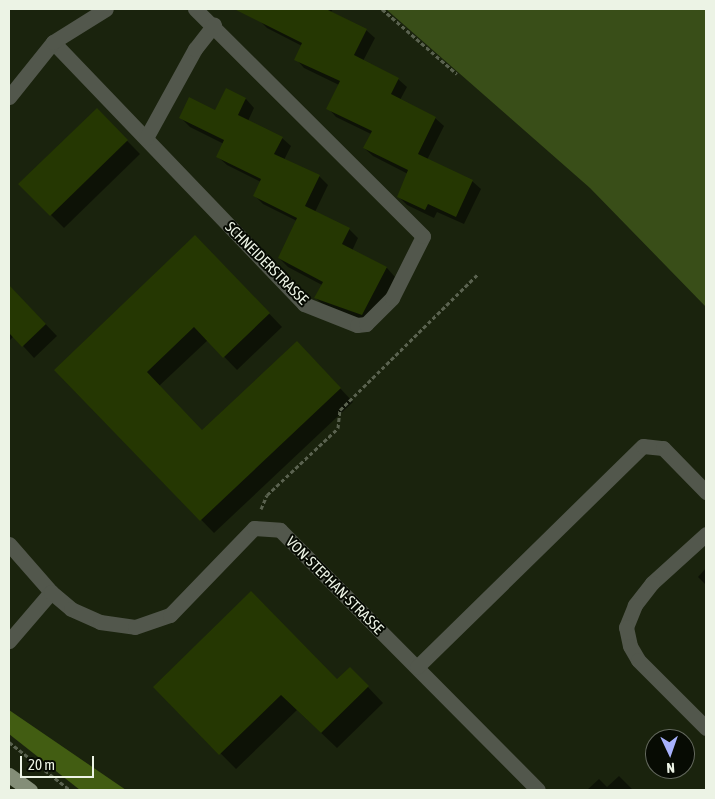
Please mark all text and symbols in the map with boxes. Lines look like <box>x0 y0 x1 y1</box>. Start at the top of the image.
street label: SCHNEIDERSTRASSE <box>222 218 312 308</box>
street label: VON-STEPHAN-STRASSE <box>282 532 388 638</box>
north arrow <box>645 729 695 779</box>
scale bar <box>22 746 96 778</box>
text: 20 m <box>28 756 55 773</box>
text: N <box>666 760 675 776</box>

